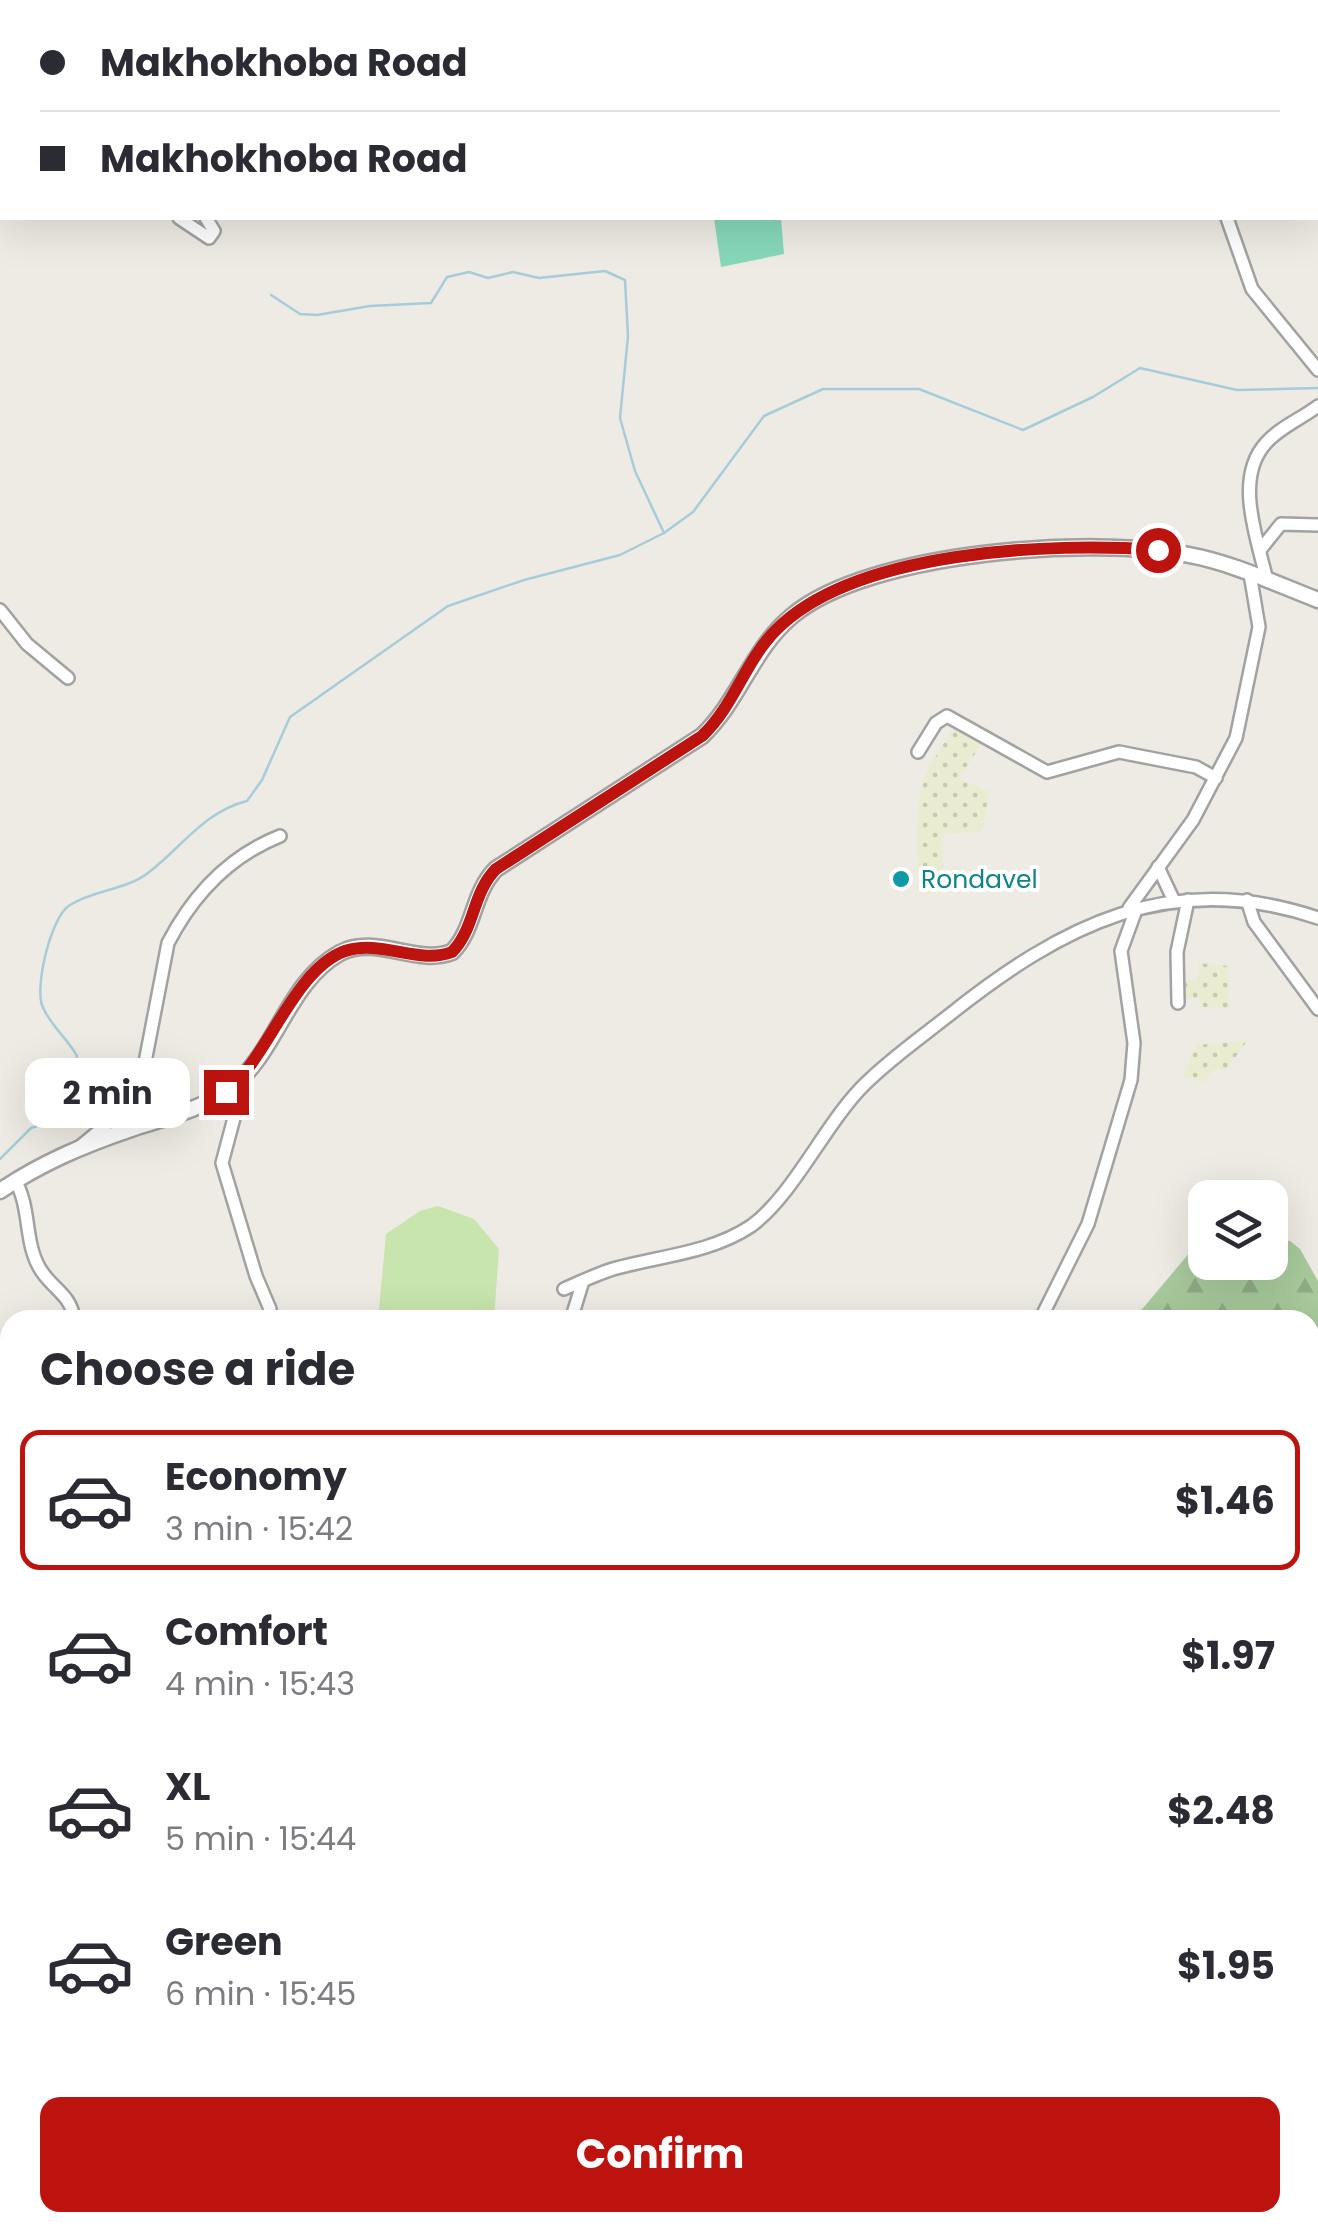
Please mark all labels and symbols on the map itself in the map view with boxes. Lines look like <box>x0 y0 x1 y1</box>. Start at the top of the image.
route start <box>1136 528 1181 573</box>
place label: Rondavel <box>921 862 1038 897</box>
marker: Rondavel <box>890 868 912 890</box>
callout: 2 min <box>26 1057 191 1127</box>
route end <box>204 1070 249 1115</box>

